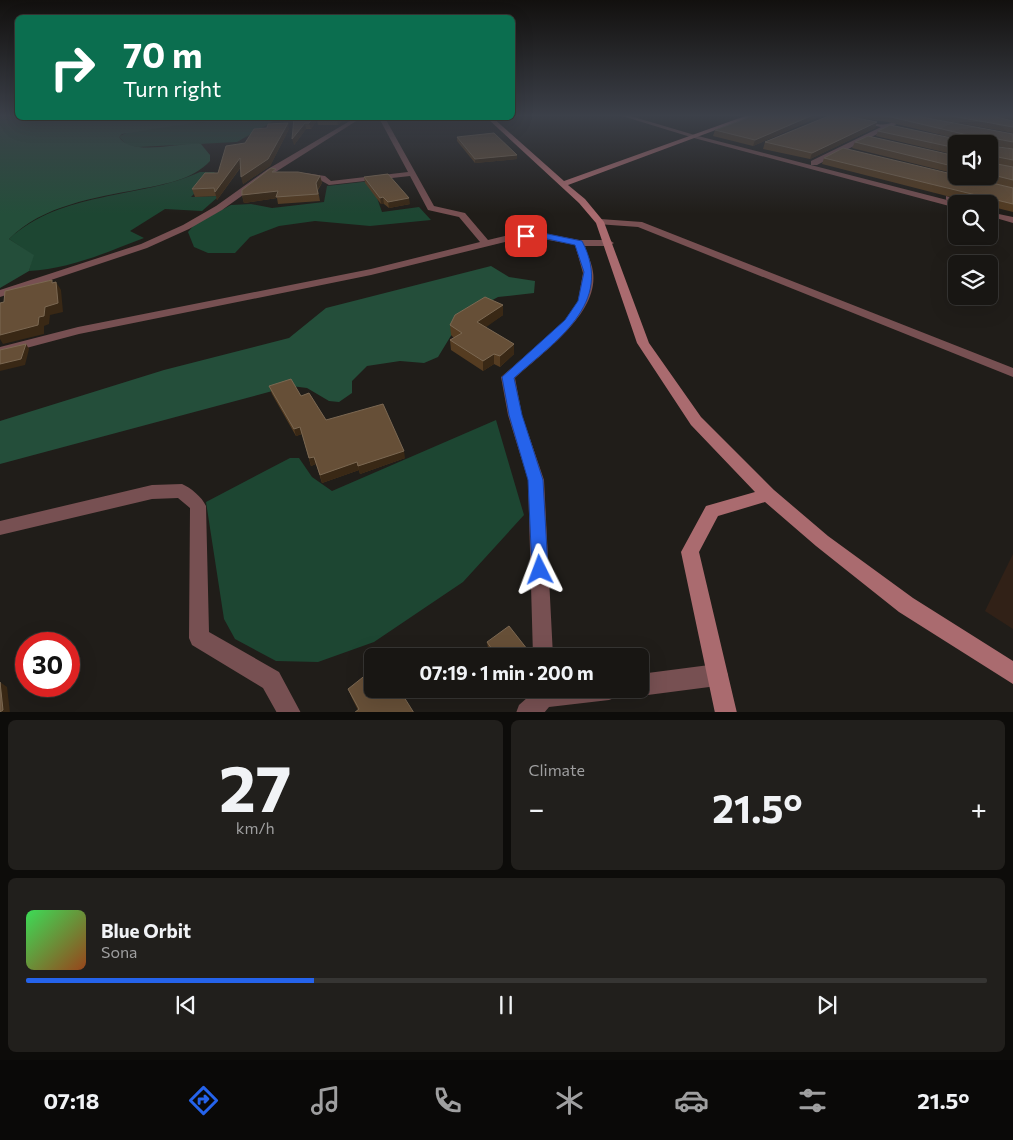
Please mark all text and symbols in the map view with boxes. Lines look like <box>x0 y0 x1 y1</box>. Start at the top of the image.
text: 70 m <box>123 32 203 75</box>
icon: right <box>40 35 105 100</box>
text: Turn right <box>123 75 221 102</box>
map controls <box>948 135 998 305</box>
button: sound <box>948 135 998 185</box>
button: search <box>948 195 998 245</box>
pin <box>505 215 547 257</box>
icon: arrive <box>512 222 540 250</box>
button: layers <box>948 255 998 305</box>
position arrow <box>513 543 565 595</box>
speed limit sign: 30 <box>15 632 80 697</box>
text: 07:19 · 1 min · 200 m <box>419 661 594 684</box>
text: 27 <box>219 746 291 825</box>
text: Climate <box>529 760 585 779</box>
text: 21.5° <box>712 784 803 831</box>
text: − <box>529 791 544 825</box>
text: + <box>971 791 987 825</box>
text: km/h <box>236 818 275 837</box>
text: Blue Orbit <box>101 919 191 942</box>
text: Sona <box>101 942 137 961</box>
icon: previous <box>172 991 200 1019</box>
icon: pause <box>492 991 520 1019</box>
icon: next <box>813 991 841 1019</box>
icon: directions <box>186 1083 221 1118</box>
icon: music <box>308 1083 343 1118</box>
icon: phone <box>430 1083 465 1118</box>
icon: climate <box>552 1083 587 1118</box>
icon: car <box>674 1083 709 1118</box>
icon: filters <box>795 1083 830 1118</box>
text: 07:18 <box>43 1087 99 1114</box>
text: 21.5° <box>917 1087 969 1114</box>

